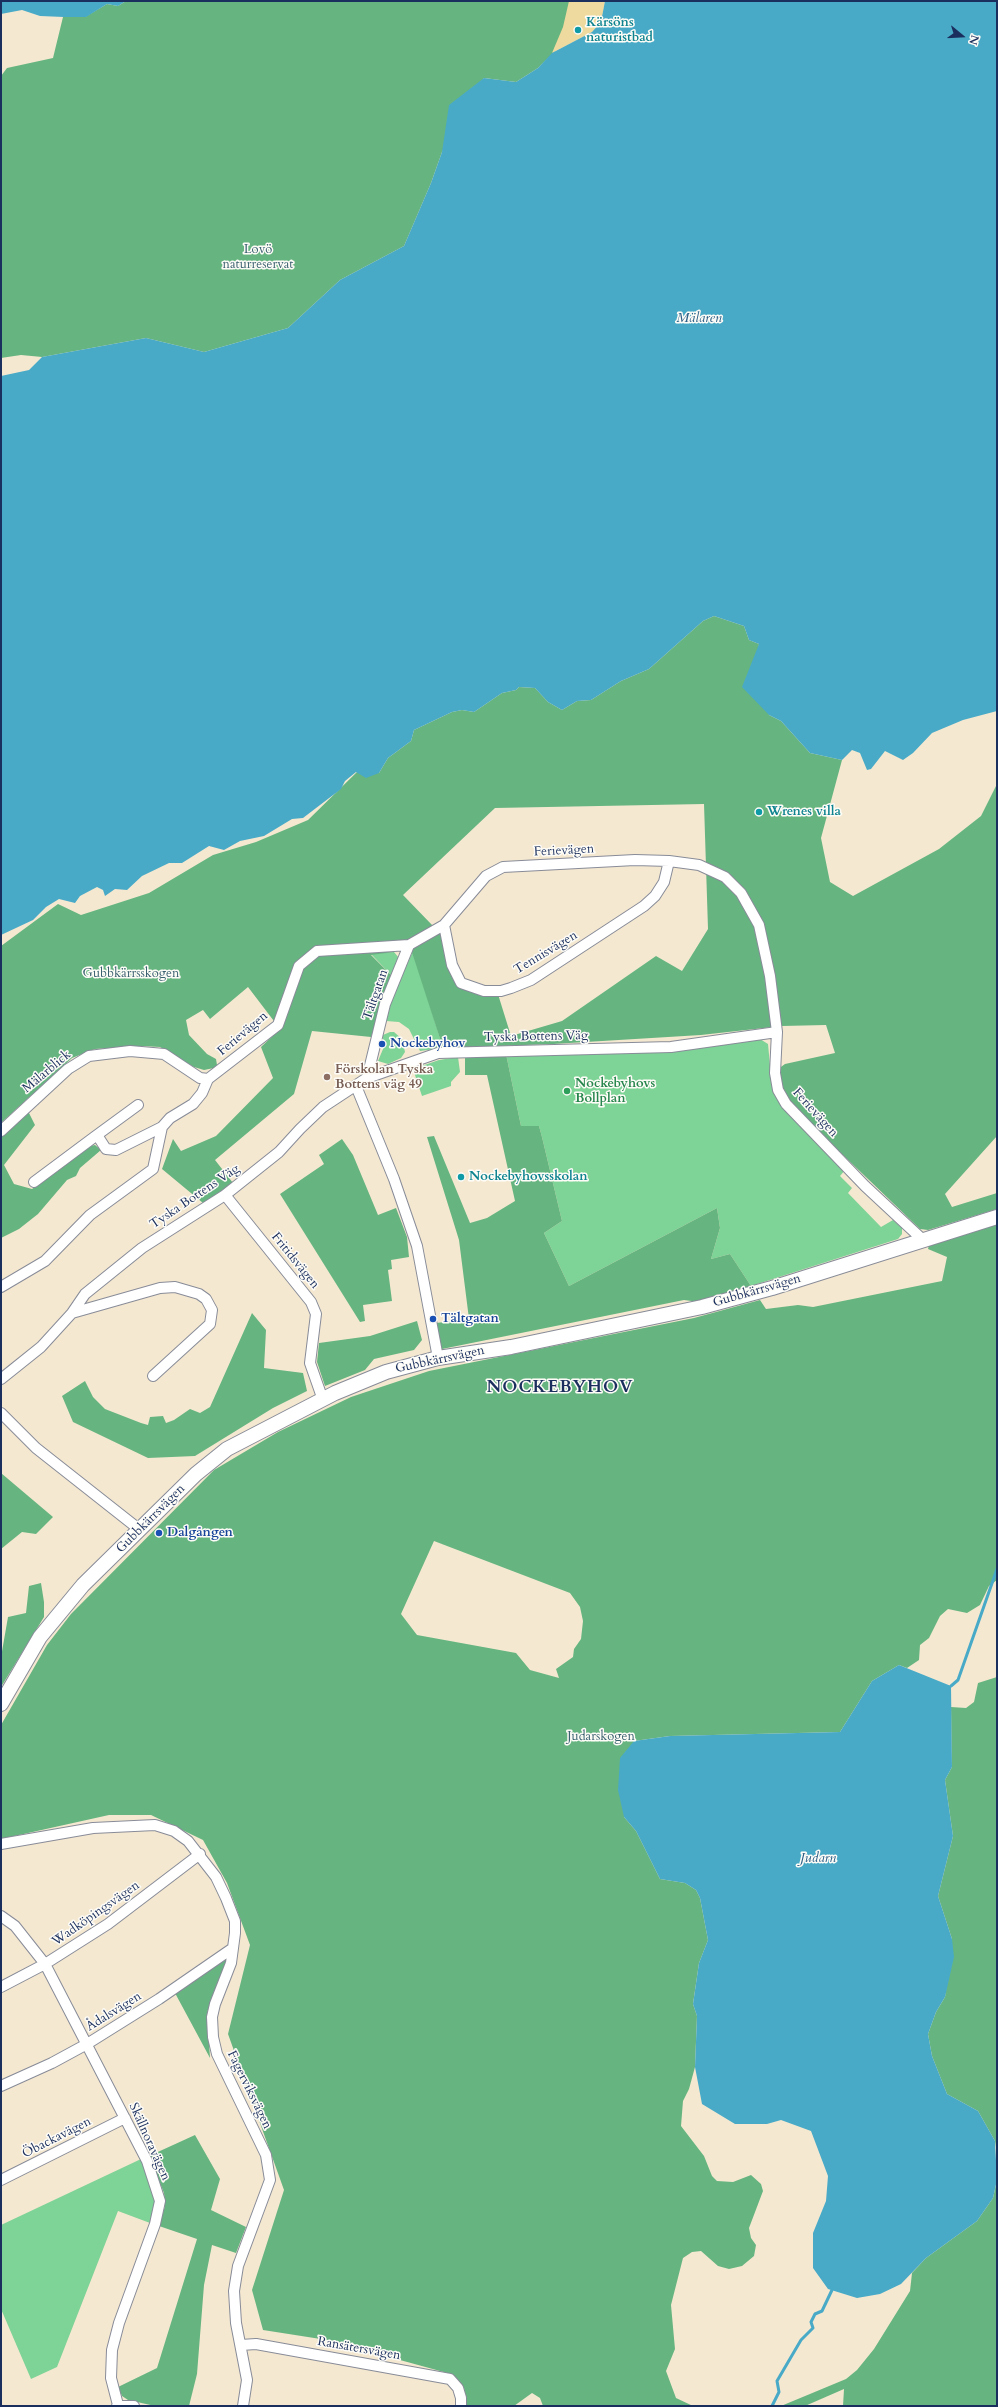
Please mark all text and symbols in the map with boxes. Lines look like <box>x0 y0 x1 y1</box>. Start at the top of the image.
place label: Kärsöns naturistbad <box>586 15 653 46</box>
north arrow <box>942 16 982 56</box>
marker: Kärsöns naturistbad <box>573 25 583 35</box>
text: N <box>965 33 982 47</box>
park label: Lovö naturreservat <box>223 242 293 273</box>
water label: Mälaren <box>676 311 722 327</box>
place label: Wrenes villa <box>767 804 841 820</box>
marker: Wrenes villa <box>754 807 764 817</box>
street label: Ferievägen <box>533 842 595 860</box>
street label: Tennisvägen <box>512 928 580 978</box>
park label: Gubbkärrsskogen <box>83 966 179 982</box>
street label: Tältgatan <box>360 968 392 1022</box>
street label: Ferievägen <box>215 1009 271 1059</box>
street label: Tyska Bottens Väg <box>484 1028 588 1046</box>
place label: Nockebyhov <box>390 1036 465 1052</box>
marker: Nockebyhov <box>377 1039 387 1049</box>
street label: Mälarblick <box>20 1047 74 1097</box>
place label: Förskolan Tyska Bottens väg 49 <box>335 1062 433 1093</box>
marker: Förskolan Tyska Bottens väg 49 <box>322 1072 332 1082</box>
place label: Nockebyhovs Bollplan <box>575 1076 655 1107</box>
street label: Ferievägen <box>789 1085 841 1141</box>
marker: Nockebyhovs Bollplan <box>562 1086 572 1096</box>
street label: Tyska Bottens Väg <box>147 1161 243 1233</box>
place label: Nockebyhovsskolan <box>469 1169 588 1185</box>
marker: Nockebyhovsskolan <box>456 1172 466 1182</box>
street label: Fritidsvägen <box>268 1230 322 1292</box>
street label: Gubbkärrsvägen <box>711 1271 803 1311</box>
place label: Tältgatan <box>441 1311 499 1327</box>
marker: Tältgatan <box>428 1314 438 1324</box>
street label: Gubbkärrsvägen <box>394 1343 486 1377</box>
district label: NOCKEBYHOV <box>487 1378 633 1398</box>
street label: Gubbkärrsvägen <box>113 1481 189 1557</box>
place label: Dalgången <box>167 1525 233 1541</box>
marker: Dalgången <box>154 1528 164 1538</box>
park label: Judarskogen <box>567 1729 635 1745</box>
water label: Judarn <box>800 1851 836 1867</box>
street label: Wadköpingsvägen <box>49 1878 143 1950</box>
street label: Ådalsvägen <box>83 1989 145 2035</box>
street label: Fagerviksvägen <box>223 2048 275 2132</box>
street label: Skällnoravägen <box>125 2101 173 2183</box>
street label: Öbackavägen <box>20 2114 94 2162</box>
street label: Ransätersvägen <box>316 2334 402 2364</box>

